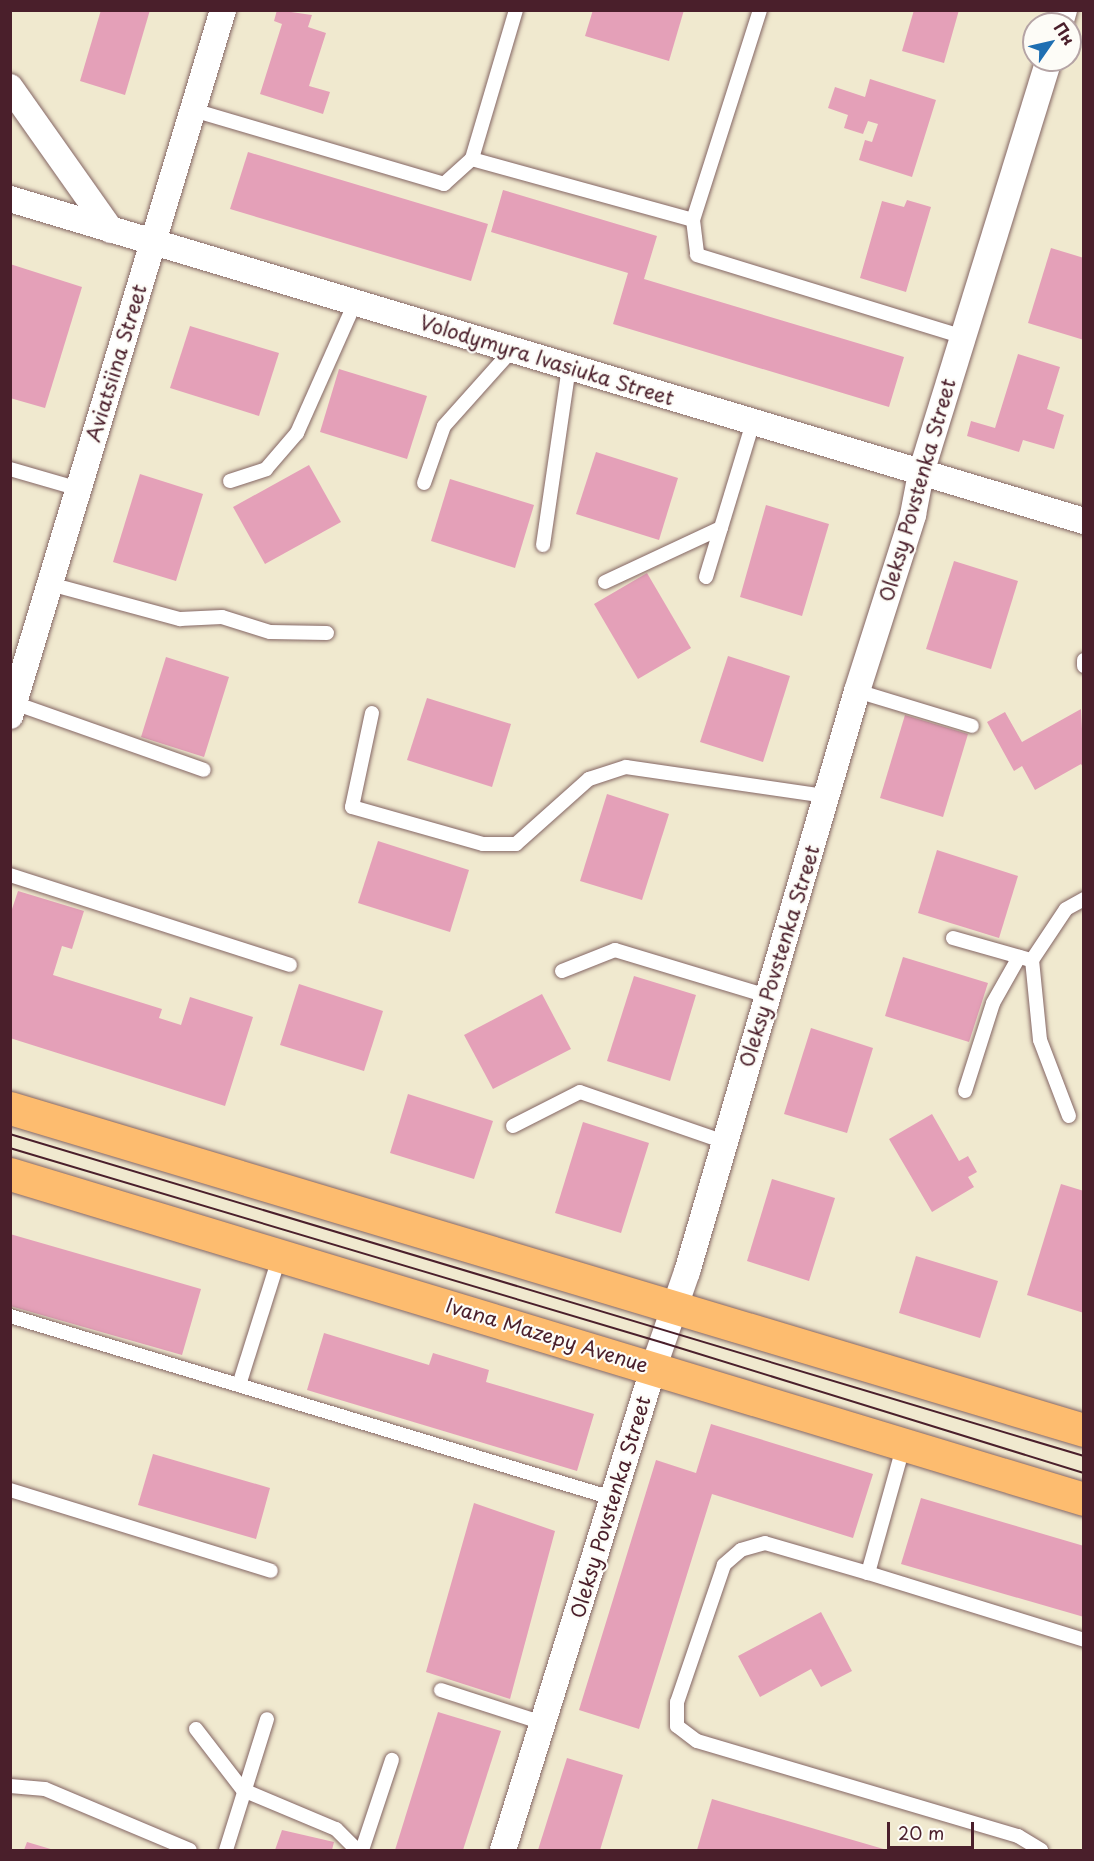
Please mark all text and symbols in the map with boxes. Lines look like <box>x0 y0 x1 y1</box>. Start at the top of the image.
north arrow <box>1022 12 1082 72</box>
text: Пн <box>1049 17 1082 49</box>
street label: Aviatsiina Street <box>81 281 151 445</box>
street label: Volodymyra Ivasiuka Street <box>416 310 678 410</box>
street label: Oleksy Povstenka Street <box>873 375 961 605</box>
street label: Oleksy Povstenka Street <box>733 841 825 1071</box>
street label: Ivana Mazepy Avenue <box>443 1293 651 1377</box>
street label: Oleksy Povstenka Street <box>564 1392 656 1622</box>
scale bar <box>890 1810 977 1848</box>
text: 20 m <box>898 1819 944 1846</box>

